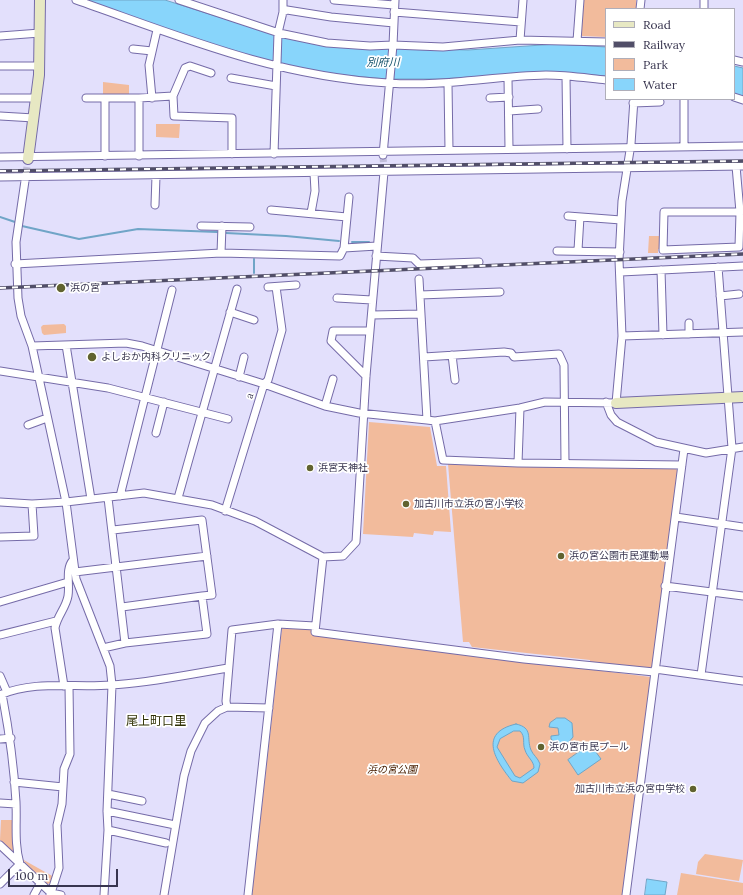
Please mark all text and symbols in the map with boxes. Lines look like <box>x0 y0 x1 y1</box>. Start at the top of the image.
legend <box>605 8 735 100</box>
text: Road <box>643 17 671 32</box>
text: Railway <box>643 37 685 52</box>
water label: 別府川 <box>367 56 399 70</box>
text: Park <box>643 57 668 72</box>
text: Water <box>643 77 677 92</box>
marker: 浜の宮 <box>55 282 67 294</box>
place label: 浜の宮 <box>70 282 100 294</box>
marker: よしおか内科クリニック <box>86 351 98 363</box>
place label: よしおか内科クリニック <box>101 351 211 363</box>
street label: a <box>244 392 256 400</box>
place label: 浜宮天神社 <box>318 462 368 474</box>
marker: 浜宮天神社 <box>305 463 315 473</box>
place label: 加古川市立浜の宮小学校 <box>414 498 524 510</box>
marker: 加古川市立浜の宮小学校 <box>401 499 411 509</box>
place label: 浜の宮公園市民運動場 <box>569 550 669 562</box>
marker: 浜の宮公園市民運動場 <box>556 551 566 561</box>
district label: 尾上町口里 <box>126 715 186 729</box>
place label: 浜の宮市民プール <box>549 741 629 753</box>
marker: 浜の宮市民プール <box>536 742 546 752</box>
park label: 浜の宮公園 <box>367 764 417 776</box>
place label: 加古川市立浜の宮中学校 <box>575 783 685 795</box>
marker: 加古川市立浜の宮中学校 <box>688 784 698 794</box>
scale bar <box>10 861 120 887</box>
text: 100 m <box>15 868 48 883</box>

